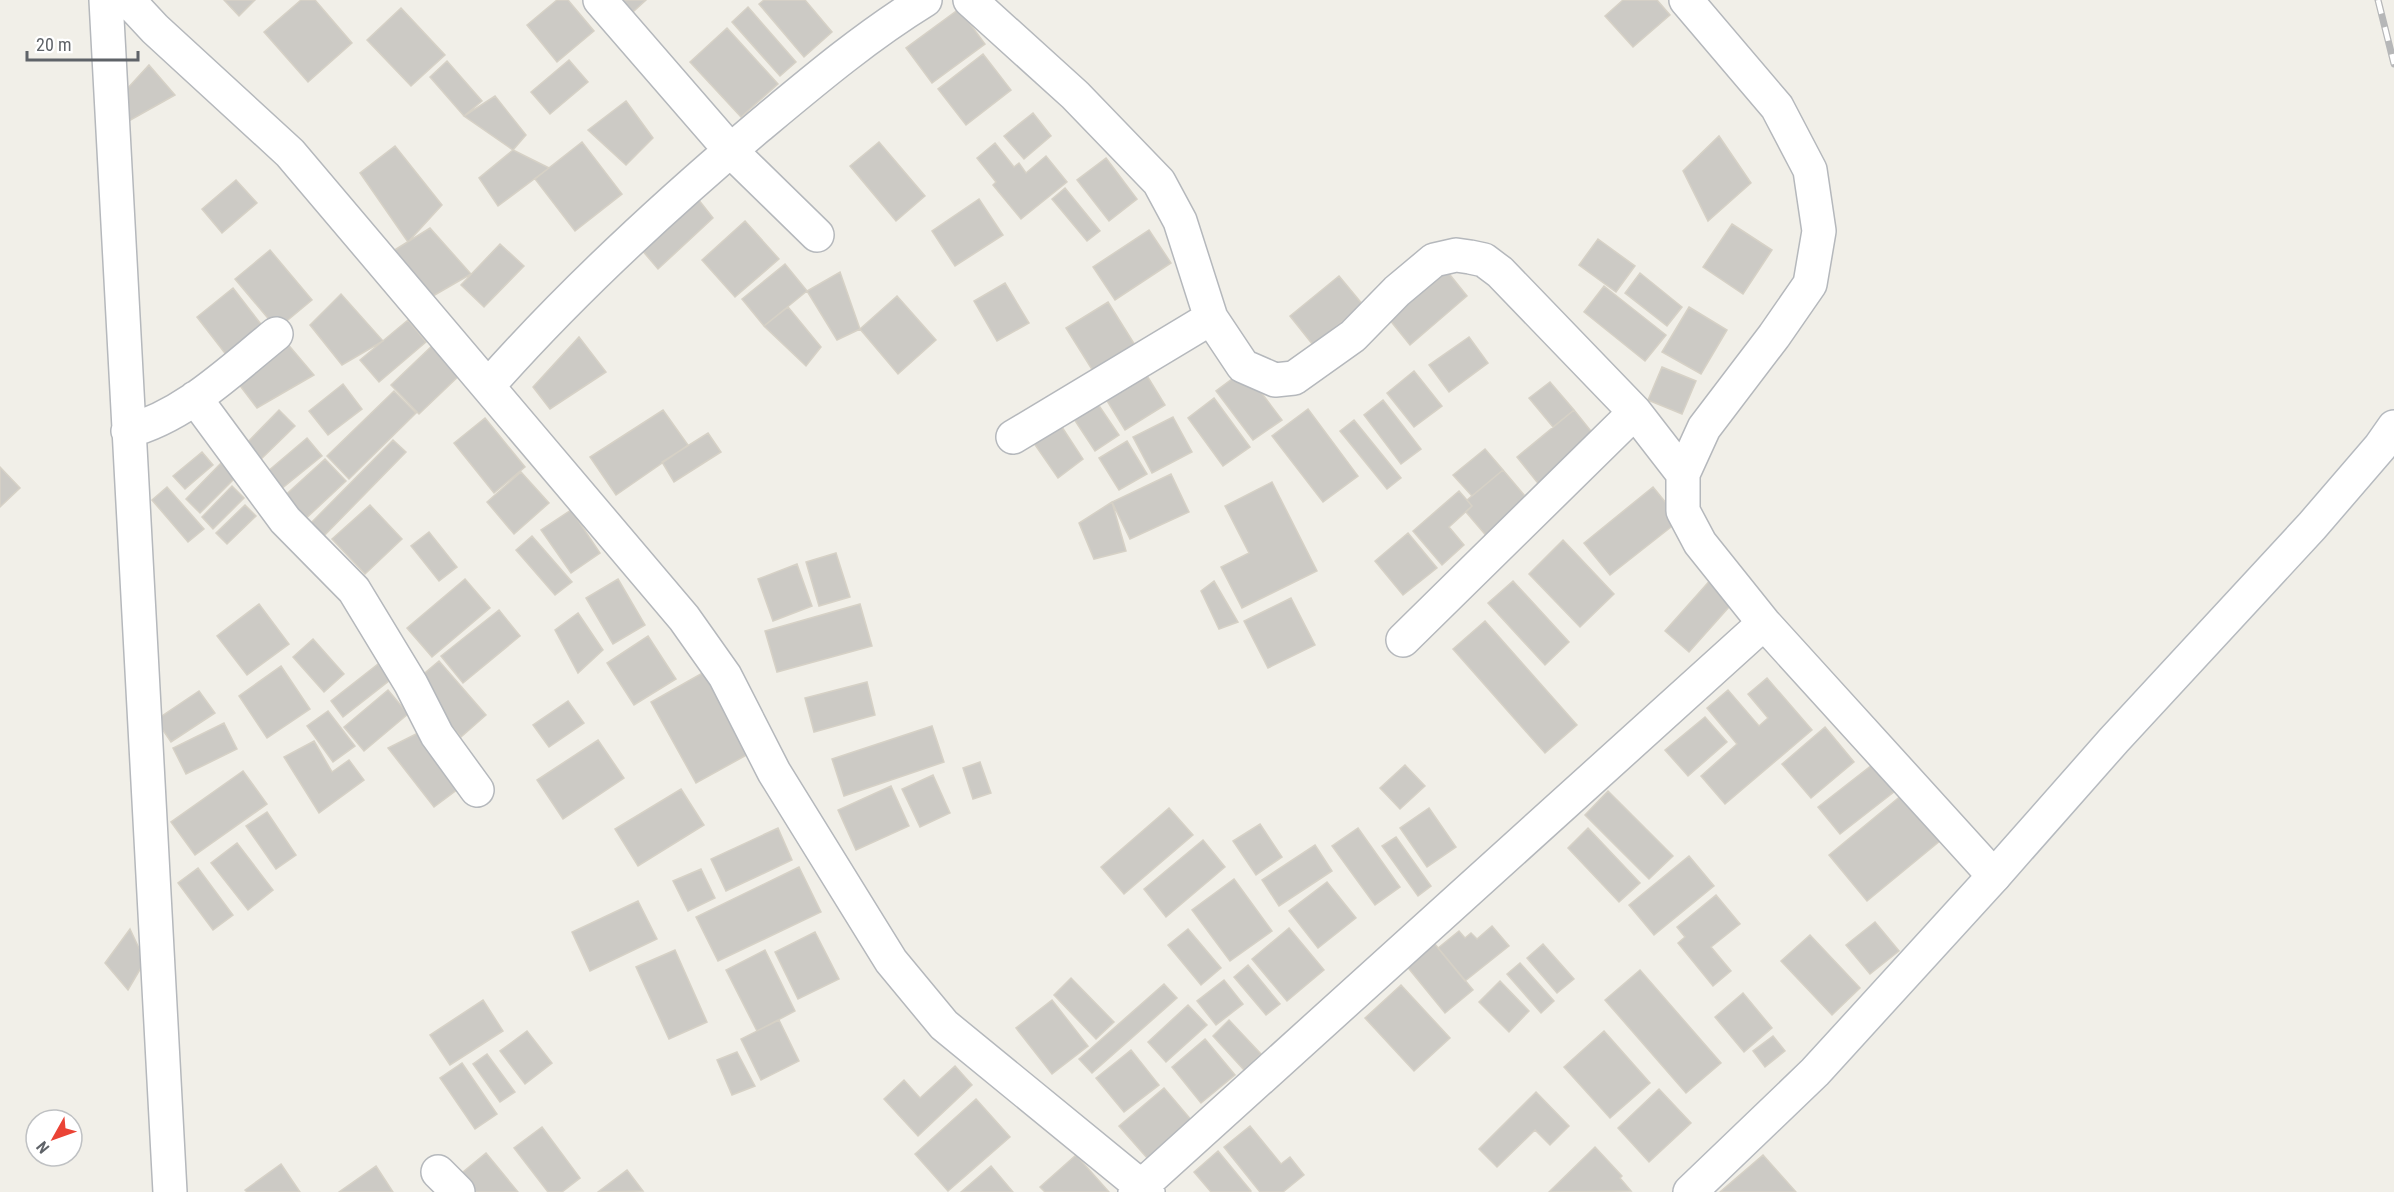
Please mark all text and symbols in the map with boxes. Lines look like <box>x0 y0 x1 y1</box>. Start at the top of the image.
scale bar <box>27 24 138 62</box>
text: 20 m <box>36 34 71 55</box>
north arrow <box>24 1108 84 1168</box>
text: N <box>32 1137 53 1157</box>

